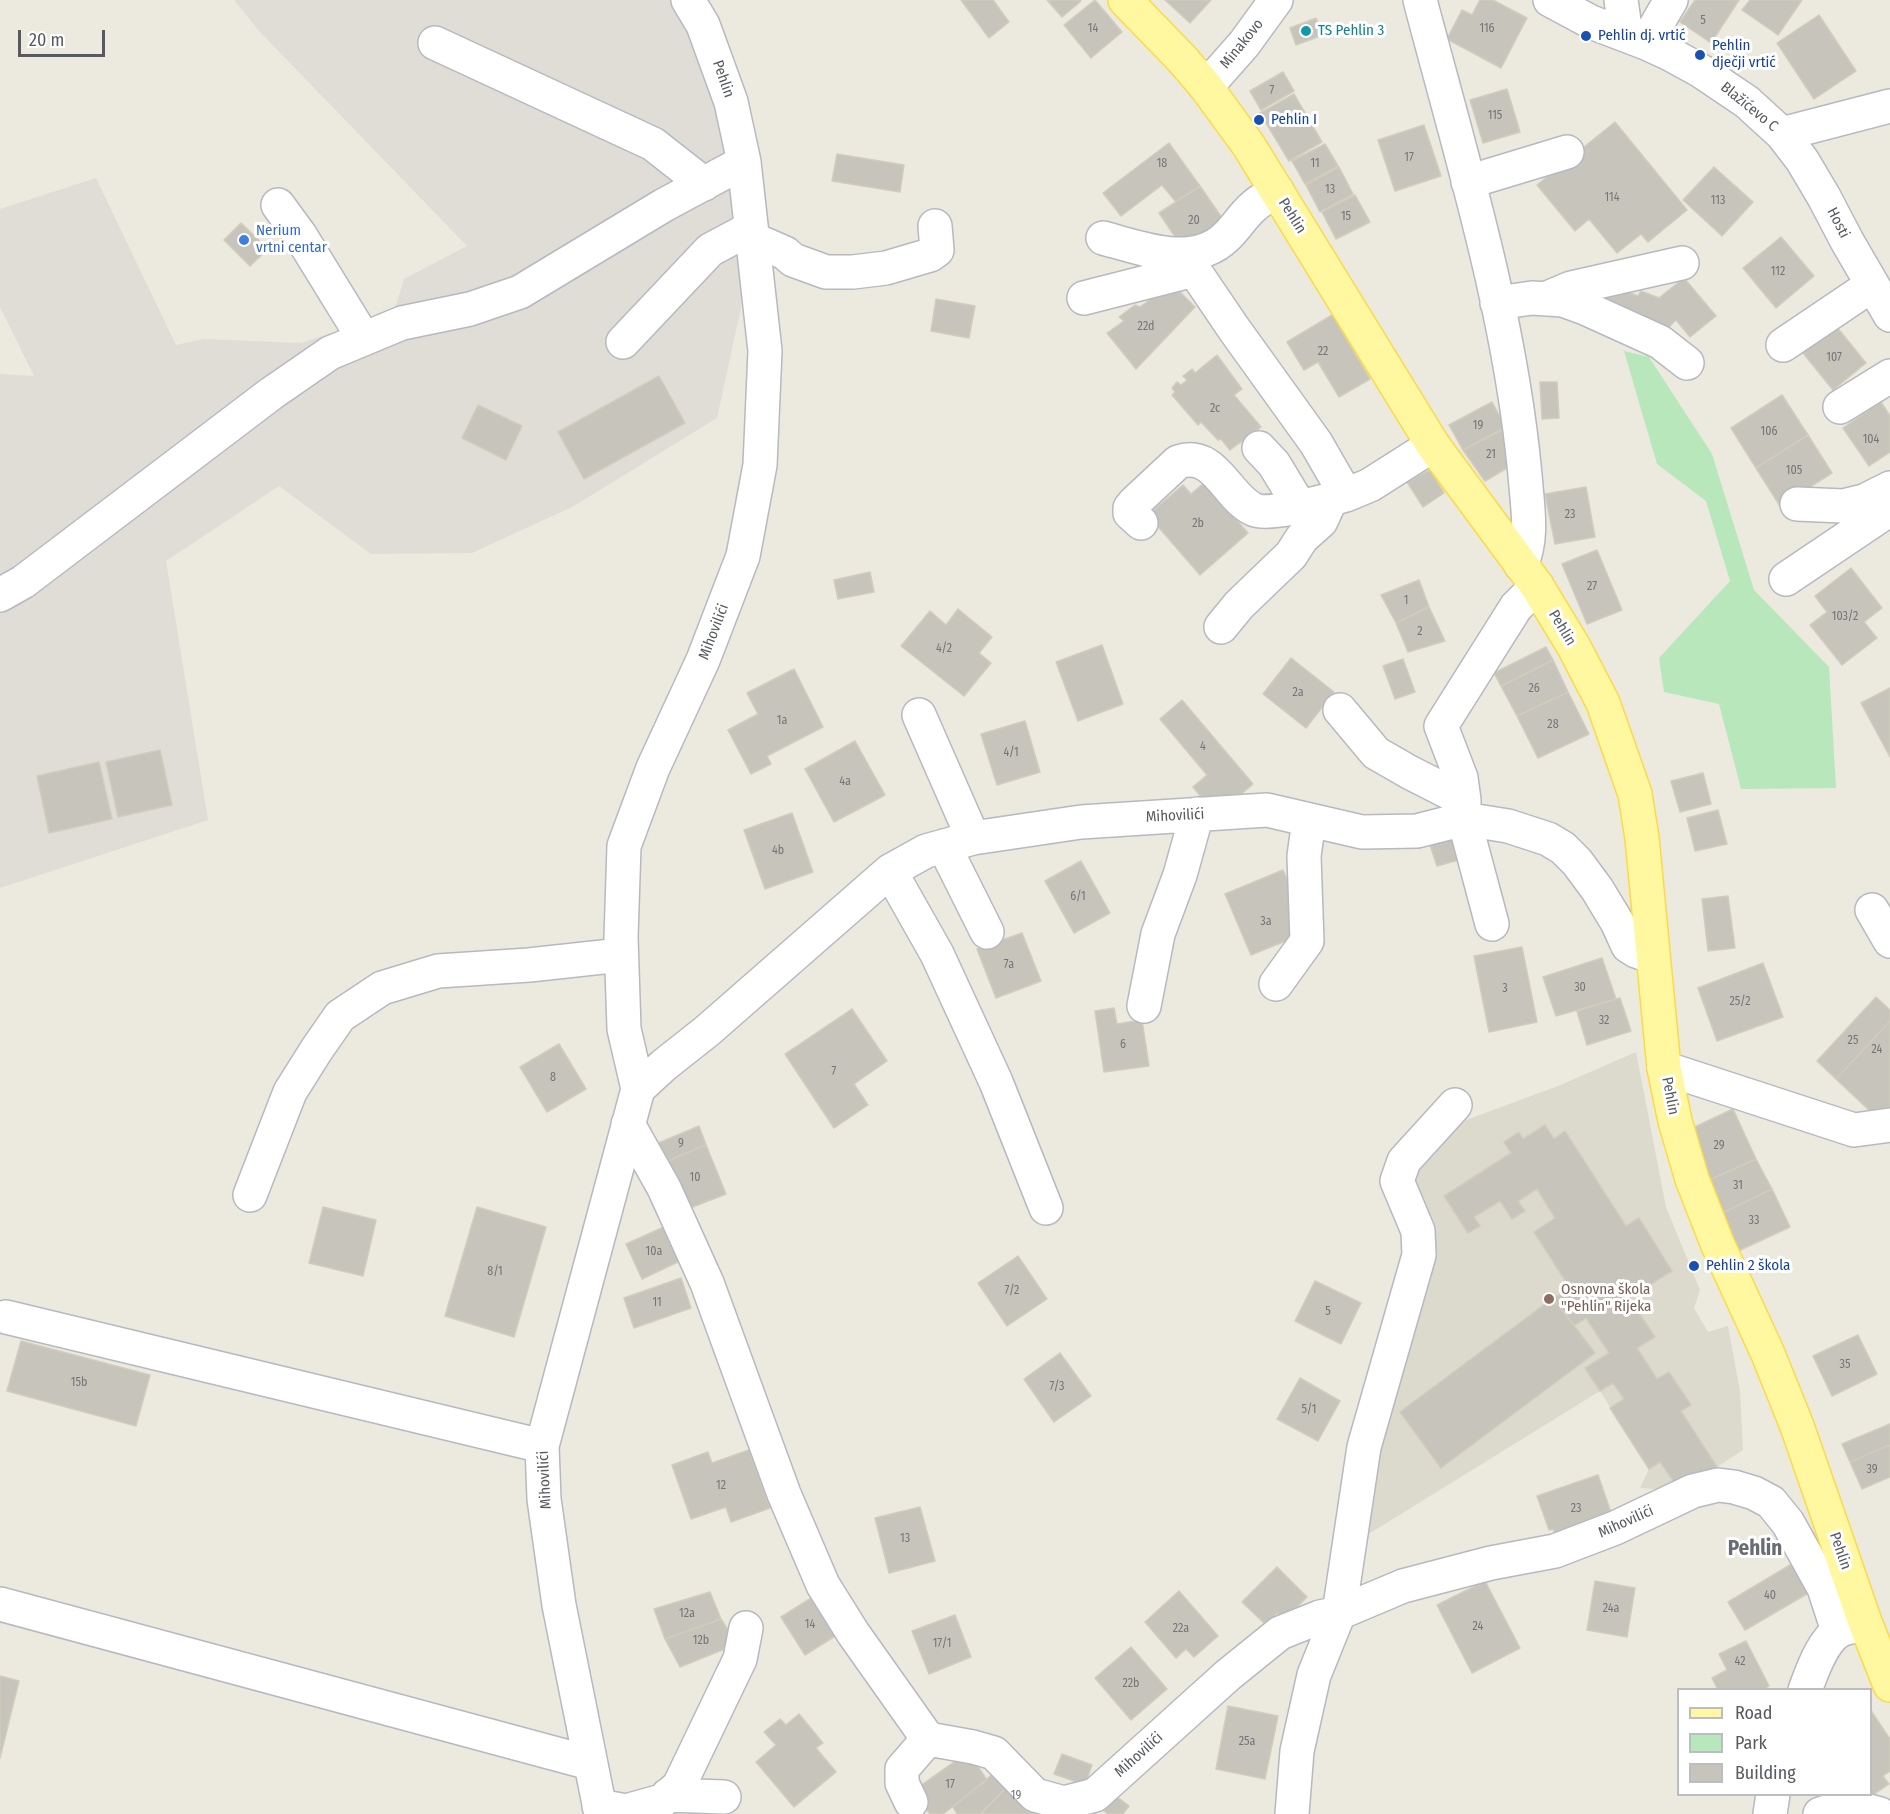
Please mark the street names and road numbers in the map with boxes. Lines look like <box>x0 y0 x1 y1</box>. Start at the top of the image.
street label: Minakovo <box>1216 15 1268 73</box>
street label: Pehlin <box>708 58 738 100</box>
street label: Blažićevo C <box>1717 79 1781 135</box>
street label: Pehlin <box>1274 195 1310 237</box>
street label: Hosti <box>1823 205 1853 241</box>
street label: Mihovilići <box>695 601 733 663</box>
street label: Pehlin <box>1544 607 1580 649</box>
street label: Mihovilići <box>1145 805 1205 827</box>
street label: Pehlin <box>1658 1075 1682 1117</box>
street label: Mihovilići <box>534 1450 556 1510</box>
street label: Mihovilići <box>1596 1502 1656 1542</box>
street label: Pehlin <box>1825 1530 1855 1572</box>
street label: Mihovilići <box>1111 1729 1167 1781</box>

